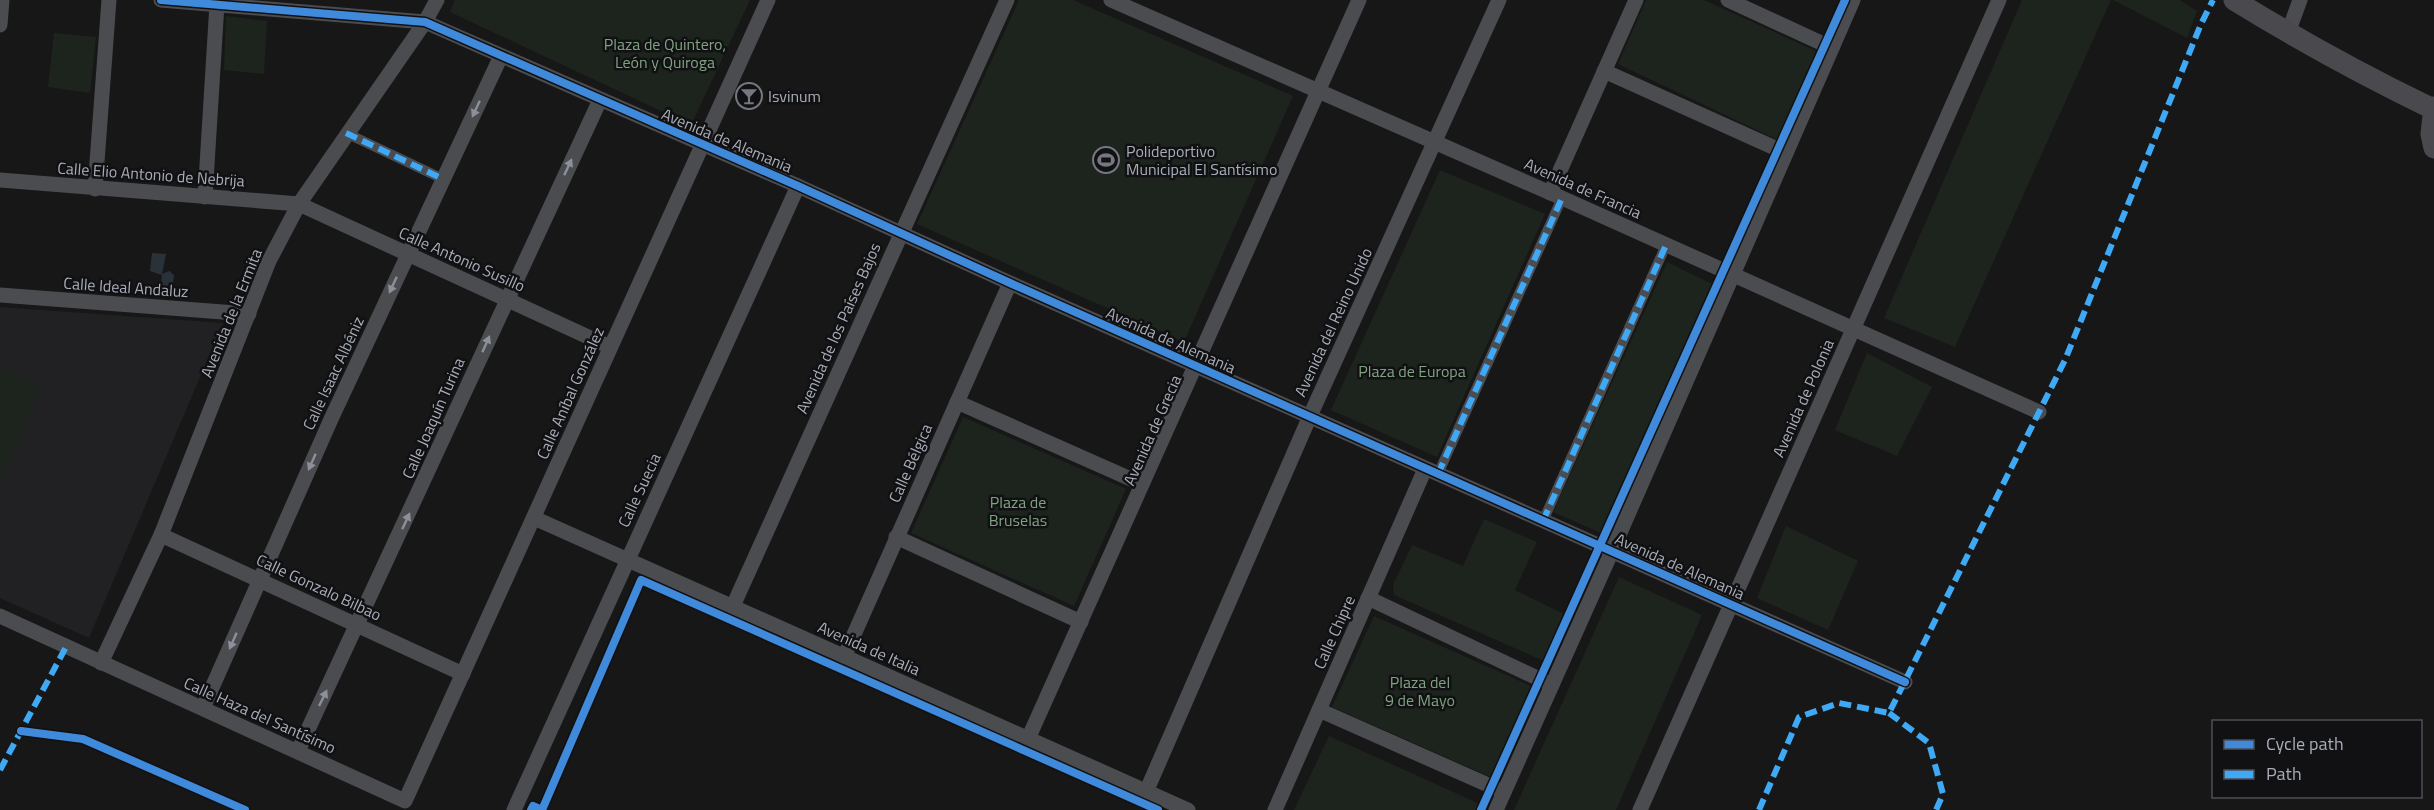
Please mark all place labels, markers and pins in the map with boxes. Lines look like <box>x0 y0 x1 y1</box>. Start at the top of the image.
bar icon: Isvinum <box>734 81 764 111</box>
place label: Isvinum <box>768 84 821 108</box>
place label: Polideportivo Municipal El Santísimo <box>1126 139 1277 181</box>
sports icon: Polideportivo Municipal El Santísimo <box>1091 145 1121 175</box>

